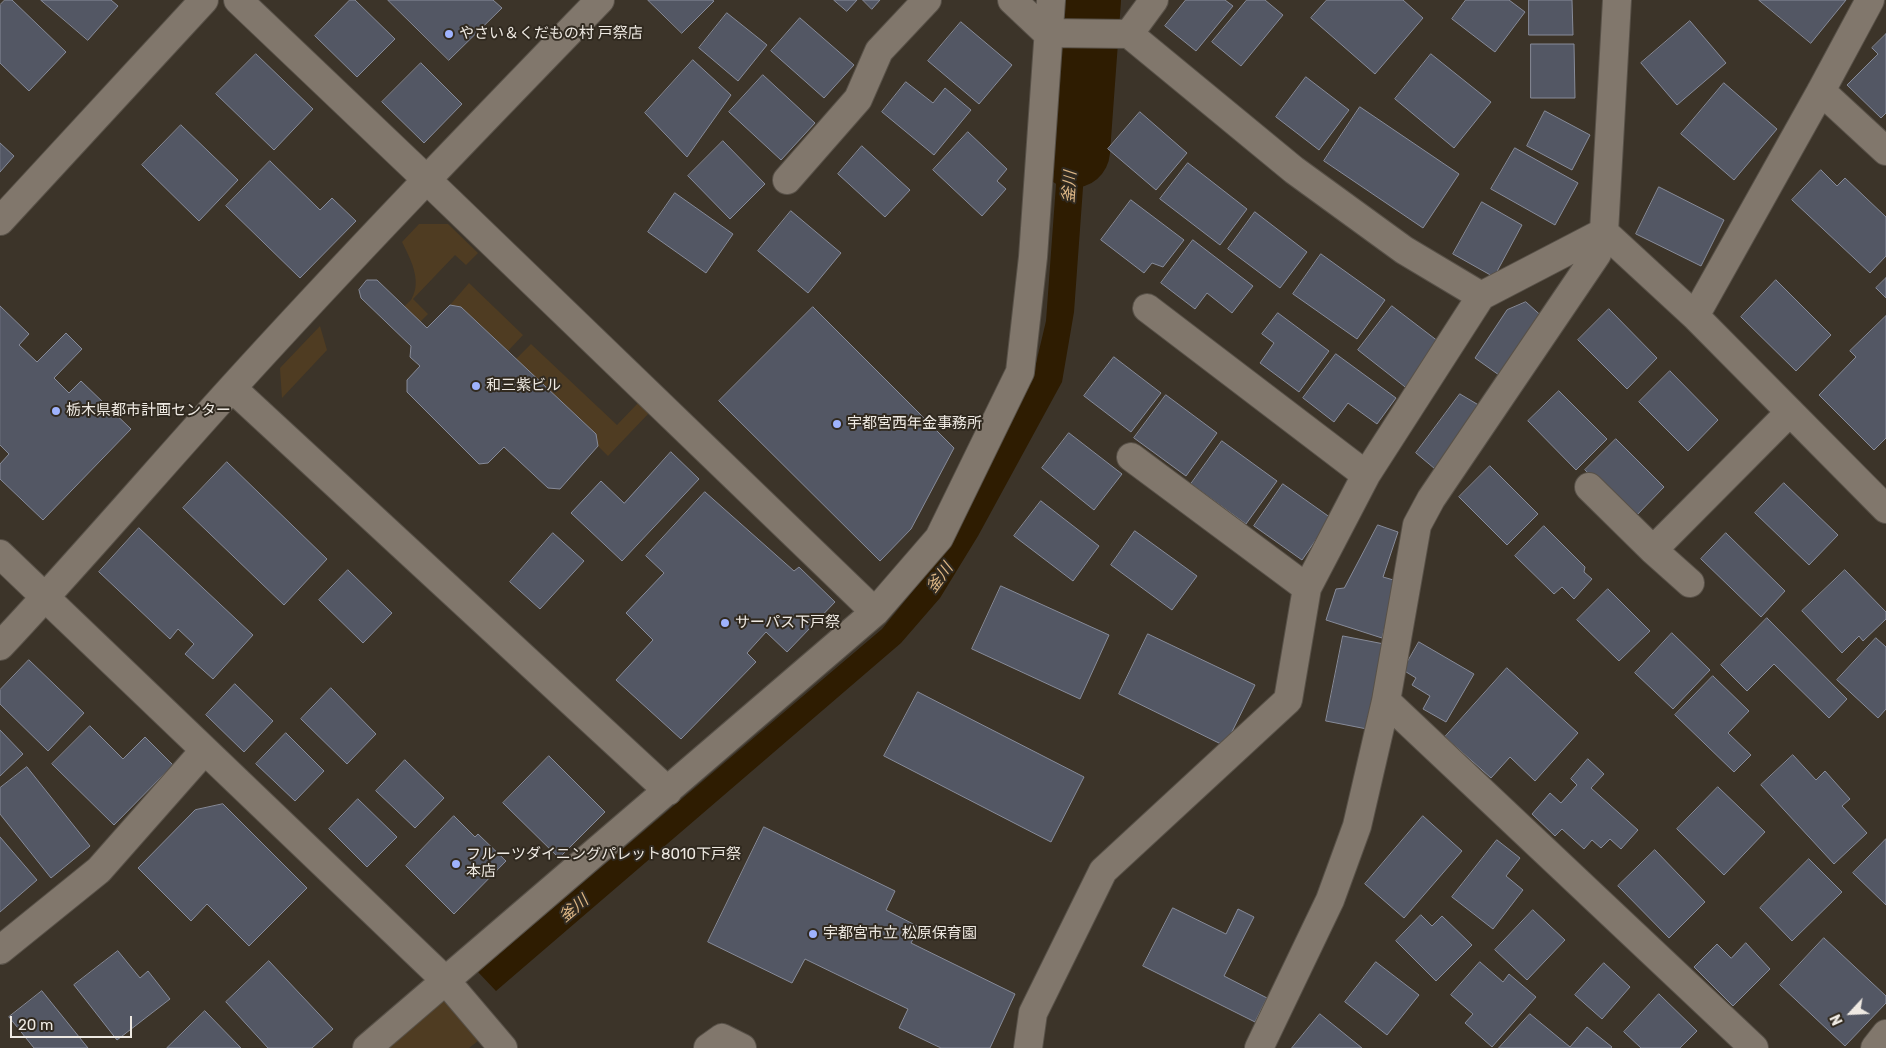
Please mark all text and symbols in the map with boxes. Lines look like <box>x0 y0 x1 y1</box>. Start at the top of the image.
place label: やさい＆くだもの村 戸祭店 <box>459 25 643 43</box>
marker: やさい＆くだもの村 戸祭店 <box>443 28 455 40</box>
water label: 釜川 <box>1059 170 1081 204</box>
place label: 和三紫ビル <box>486 377 561 395</box>
marker: 和三紫ビル <box>470 380 482 392</box>
place label: 栃木県都市計画センター <box>66 402 231 420</box>
marker: 栃木県都市計画センター <box>50 405 62 417</box>
place label: 宇都宮西年金事務所 <box>847 415 982 433</box>
marker: 宇都宮西年金事務所 <box>831 418 843 430</box>
water label: 釜川 <box>923 559 957 597</box>
place label: サーパス下戸祭 <box>735 614 840 632</box>
marker: サーパス下戸祭 <box>719 617 731 629</box>
place label: フルーツダイニングパレット8010下戸祭 本店 <box>466 846 741 881</box>
marker: フルーツダイニングパレット8010下戸祭 本店 <box>450 858 462 870</box>
water label: 釜川 <box>556 891 592 927</box>
place label: 宇都宮市立 松原保育園 <box>823 925 977 943</box>
marker: 宇都宮市立 松原保育園 <box>807 928 819 940</box>
north arrow <box>1826 988 1876 1038</box>
scale bar <box>12 1006 135 1038</box>
text: N <box>1827 1011 1847 1028</box>
text: 20 m <box>18 1016 53 1034</box>

